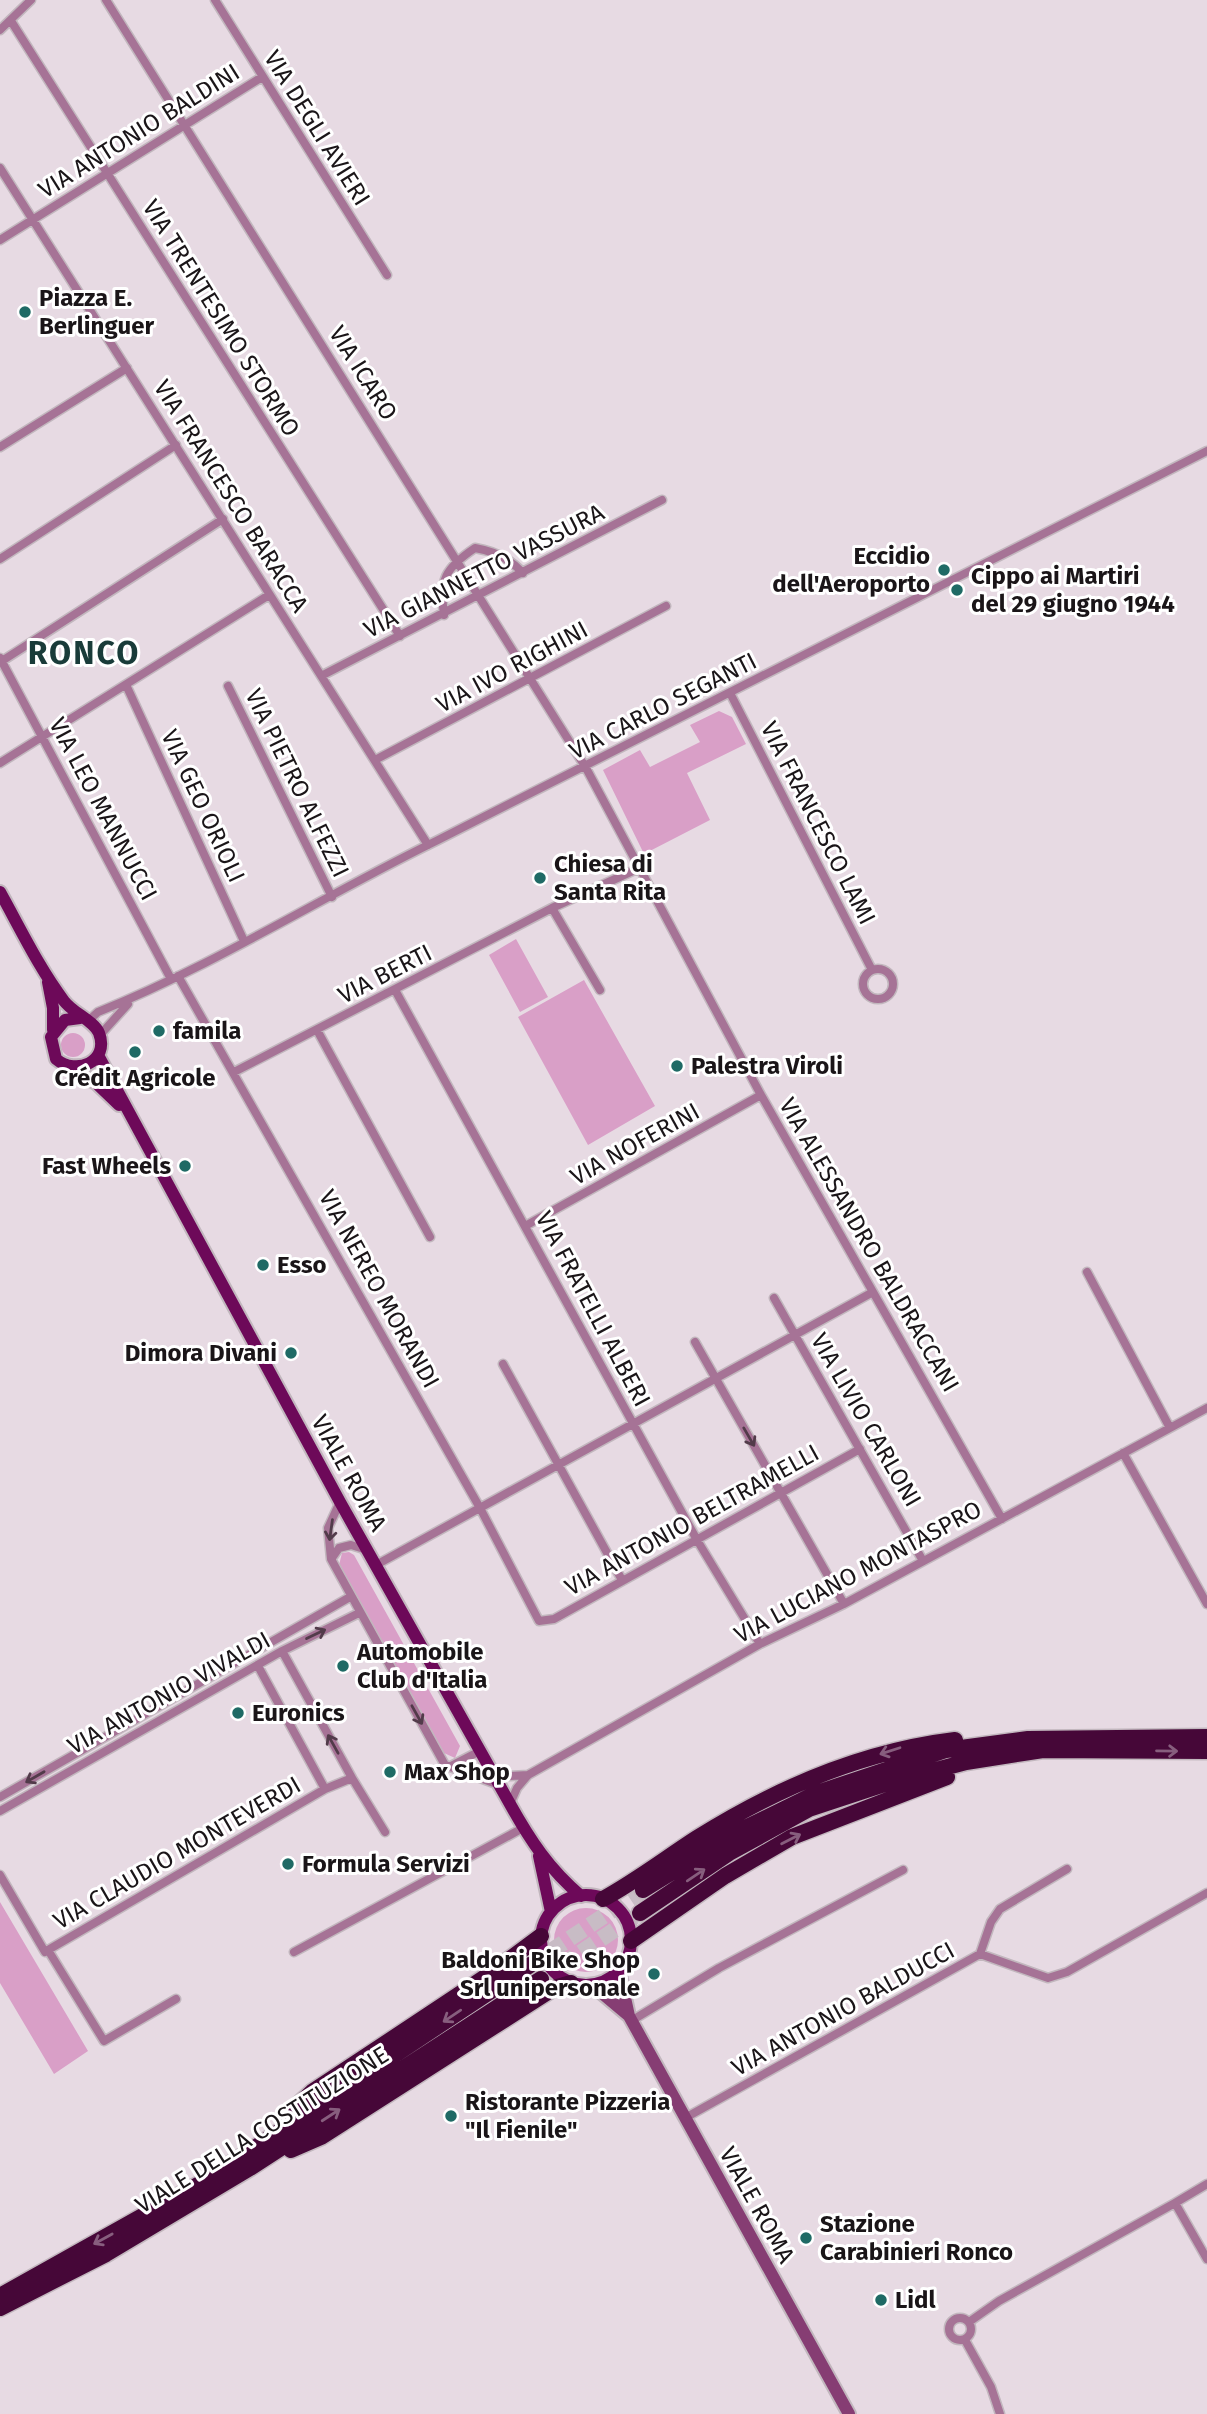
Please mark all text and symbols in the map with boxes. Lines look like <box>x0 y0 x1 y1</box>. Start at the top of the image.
street label: VIA DEGLI AVIERI <box>258 45 376 211</box>
street label: VIA ANTONIO BALDINI <box>33 58 245 204</box>
street label: VIA TRENTESIMO STORMO <box>137 195 305 441</box>
place label: Piazza E. Berlinguer <box>39 284 154 340</box>
marker: Piazza E. Berlinguer <box>17 304 33 320</box>
street label: VIA ICARO <box>323 321 403 425</box>
street label: VIA FRANCESCO BARACCA <box>148 375 314 617</box>
street label: VIA GIANNETTO VASSURA <box>359 498 609 644</box>
place label: Eccidio dell'Aeroporto <box>772 542 930 598</box>
marker: Eccidio dell'Aeroporto <box>936 562 952 578</box>
place label: Cippo ai Martiri del 29 giugno 1944 <box>971 562 1175 618</box>
marker: Cippo ai Martiri del 29 giugno 1944 <box>949 582 965 598</box>
street label: VIA IVO RIGHINI <box>432 615 592 719</box>
district label: RONCO <box>28 634 140 672</box>
street label: VIA CARLO SEGANTI <box>565 647 761 765</box>
street label: VIA PIETRO ALFEZZI <box>239 684 355 882</box>
street label: VIA LEO MANNUCCI <box>43 713 163 905</box>
street label: VIA FRANCESCO LAMI <box>755 717 881 929</box>
street label: VIA GEO ORIOLI <box>155 725 251 887</box>
place label: Chiesa di Santa Rita <box>554 850 666 906</box>
marker: Chiesa di Santa Rita <box>532 870 548 886</box>
street label: VIA BERTI <box>333 938 437 1010</box>
place label: famila <box>173 1017 241 1045</box>
marker: famila <box>151 1023 167 1039</box>
marker: Crédit Agricole <box>127 1044 143 1060</box>
place label: Palestra Viroli <box>691 1052 843 1080</box>
marker: Palestra Viroli <box>669 1058 685 1074</box>
place label: Crédit Agricole <box>55 1064 215 1092</box>
street label: VIA ALESSANDRO BALDRACCANI <box>773 1093 965 1397</box>
street label: VIA NOFERINI <box>566 1097 704 1191</box>
place label: Fast Wheels <box>42 1152 171 1180</box>
marker: Fast Wheels <box>177 1158 193 1174</box>
street label: VIA NEREO MORANDI <box>313 1185 445 1393</box>
street label: VIA FRATELLI ALBERI <box>530 1207 656 1411</box>
place label: Esso <box>277 1251 327 1279</box>
marker: Esso <box>255 1257 271 1273</box>
street label: VIA LIVIO CARLONI <box>805 1328 927 1512</box>
place label: Dimora Divani <box>125 1339 277 1367</box>
marker: Dimora Divani <box>283 1345 299 1361</box>
street label: VIALE ROMA <box>306 1410 393 1536</box>
one-way arrow <box>743 1426 756 1447</box>
street label: VIA ANTONIO BELTRAMELLI <box>560 1438 824 1602</box>
street label: VIA LUCIANO MONTASPRO <box>730 1495 986 1649</box>
one-way arrow <box>324 1518 337 1541</box>
street label: VIA ANTONIO VIVALDI <box>63 1626 275 1760</box>
one-way arrow <box>305 1627 326 1641</box>
place label: Automobile Club d'Italia <box>356 1638 488 1694</box>
marker: Automobile Club d'Italia <box>335 1658 351 1674</box>
place label: Euronics <box>252 1699 345 1727</box>
one-way arrow <box>411 1704 424 1725</box>
marker: Euronics <box>230 1705 246 1721</box>
one-way arrow <box>326 1734 340 1754</box>
one-way arrow <box>1156 1744 1179 1758</box>
one-way arrow <box>879 1746 901 1759</box>
place label: Max Shop <box>404 1758 510 1786</box>
marker: Max Shop <box>382 1764 398 1780</box>
one-way arrow <box>26 1770 46 1784</box>
street label: VIA CLAUDIO MONTEVERDI <box>48 1771 306 1935</box>
one-way arrow <box>780 1831 801 1845</box>
place label: Formula Servizi <box>302 1850 470 1878</box>
marker: Formula Servizi <box>280 1856 296 1872</box>
one-way arrow <box>686 1868 706 1882</box>
street label: VIA ANTONIO BALDUCCI <box>727 1936 959 2082</box>
place label: Baldoni Bike Shop Srl unipersonale <box>441 1946 640 2002</box>
marker: Baldoni Bike Shop Srl unipersonale <box>646 1966 662 1982</box>
one-way arrow <box>443 2009 463 2023</box>
street label: VIALE DELLA COSTITUZIONE <box>130 2041 394 2219</box>
place label: Ristorante Pizzeria "Il Fienile" <box>465 2088 670 2144</box>
one-way arrow <box>321 2108 340 2122</box>
marker: Ristorante Pizzeria "Il Fienile" <box>443 2108 459 2124</box>
street label: VIALE ROMA <box>714 2142 801 2268</box>
place label: Stazione Carabinieri Ronco <box>820 2210 1013 2266</box>
marker: Stazione Carabinieri Ronco <box>798 2230 814 2246</box>
one-way arrow <box>93 2233 114 2246</box>
place label: Lidl <box>895 2286 936 2314</box>
marker: Lidl <box>873 2292 889 2308</box>

